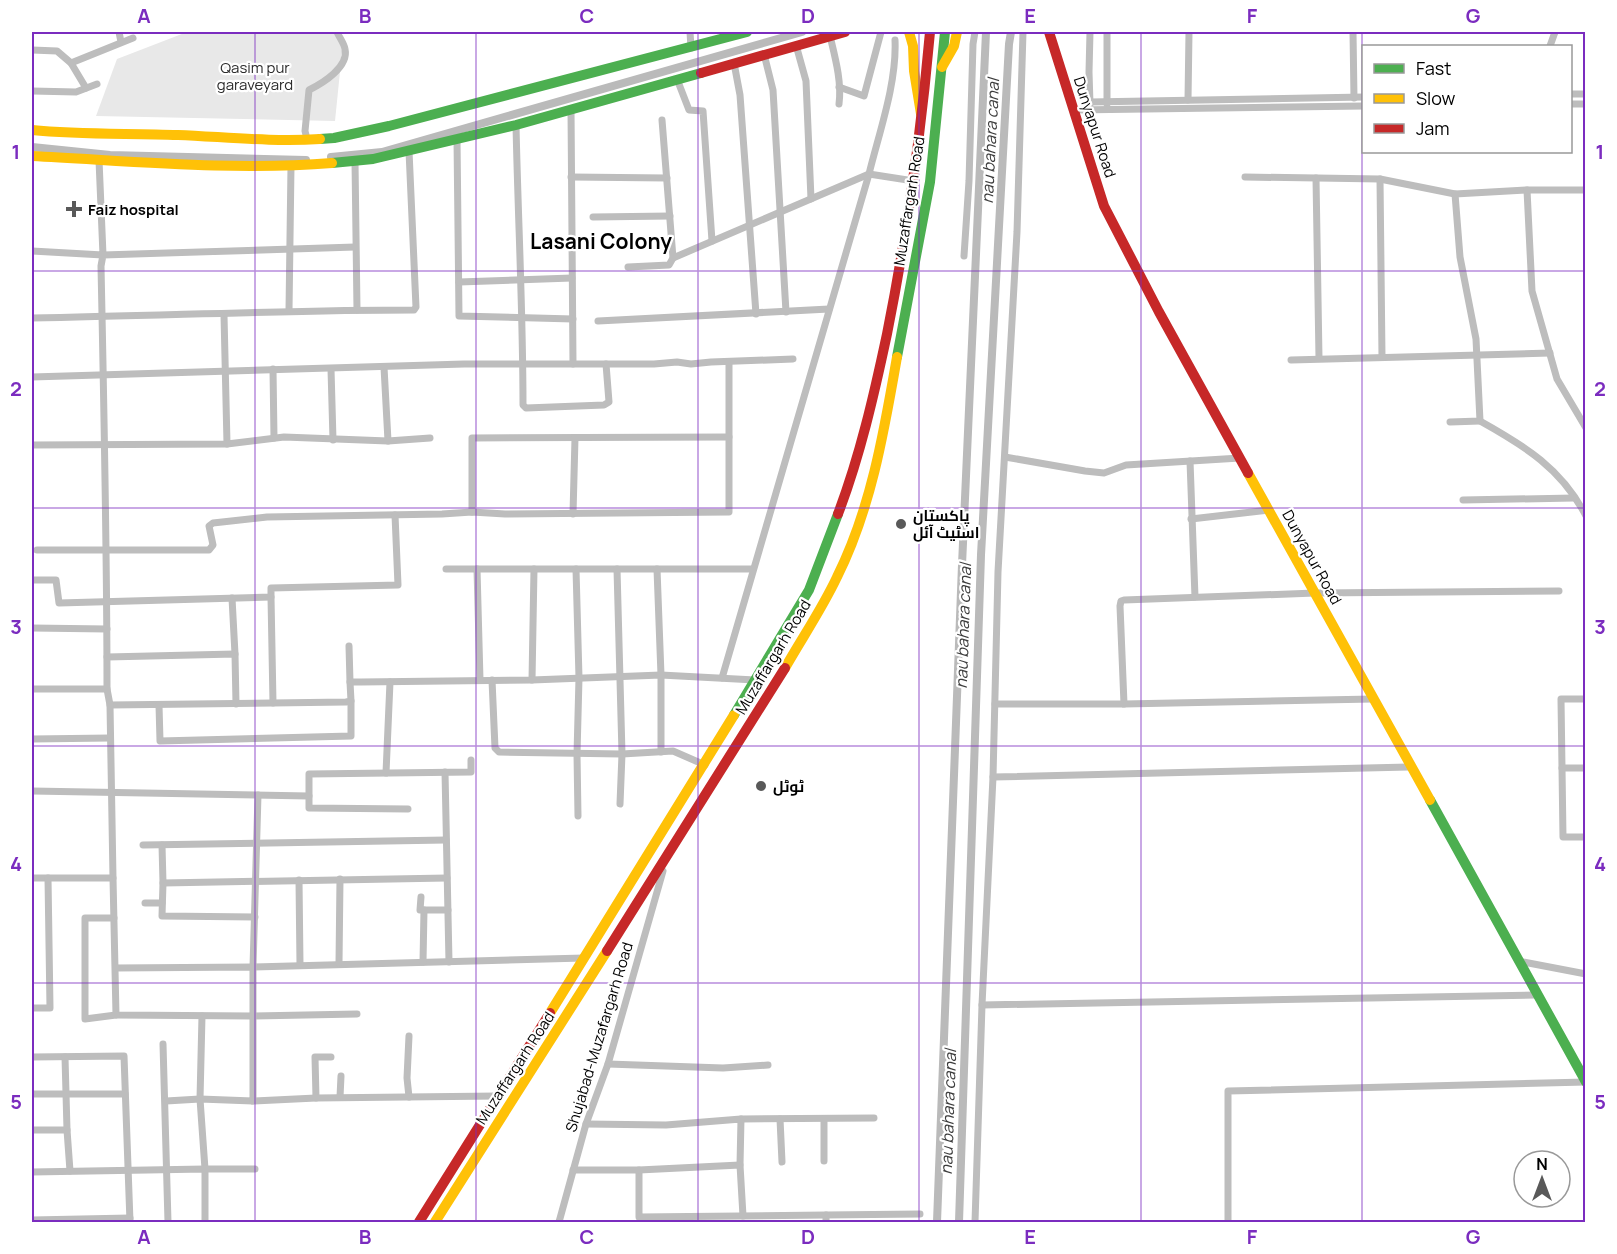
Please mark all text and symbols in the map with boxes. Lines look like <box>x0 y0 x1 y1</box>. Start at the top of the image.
text: A <box>137 2 151 29</box>
text: B <box>359 2 372 29</box>
text: C <box>580 2 594 29</box>
text: D <box>801 2 815 29</box>
text: E <box>1024 2 1036 29</box>
text: F <box>1247 2 1258 29</box>
text: G <box>1466 2 1481 29</box>
legend <box>1362 45 1572 153</box>
text: Fast <box>1416 56 1451 80</box>
park label: Qasim pur garaveyard <box>217 57 293 95</box>
street label: Dunyapur Road <box>1069 74 1121 180</box>
water label: nau bahara canal <box>976 76 1004 204</box>
text: Slow <box>1416 86 1456 110</box>
text: Jam <box>1416 116 1450 140</box>
street label: Muzaffargarh Road <box>888 135 930 267</box>
text: 1 <box>12 138 20 165</box>
text: 1 <box>1596 138 1604 165</box>
place label: Faiz hospital <box>88 199 179 220</box>
marker: Faiz hospital <box>65 200 83 218</box>
district label: Lasani Colony <box>530 227 672 255</box>
text: 2 <box>10 375 22 402</box>
text: 2 <box>1594 375 1606 402</box>
place label: پاکستان اسٹیٹ آئل <box>913 505 979 543</box>
street label: Dunyapur Road <box>1277 506 1347 608</box>
marker: پاکستان اسٹیٹ آئل <box>894 517 908 531</box>
water label: nau bahara canal <box>950 561 976 689</box>
street label: Muzaffargarh Road <box>730 596 816 718</box>
text: 3 <box>10 613 22 640</box>
text: 3 <box>1594 613 1606 640</box>
place label: ٹوٹل <box>773 776 804 797</box>
marker: ٹوٹل <box>754 779 768 793</box>
text: 4 <box>10 850 22 877</box>
text: 4 <box>1594 850 1606 877</box>
street label: Shujabad-Muzafargarh Road <box>560 939 638 1135</box>
street label: Muzaffargarh Road <box>471 1008 559 1128</box>
water label: nau bahara canal <box>935 1047 961 1175</box>
text: 5 <box>10 1088 22 1115</box>
text: 5 <box>1594 1088 1606 1115</box>
north arrow <box>1512 1149 1572 1209</box>
text: N <box>1536 1153 1548 1175</box>
text: A <box>137 1223 151 1250</box>
text: B <box>359 1223 372 1250</box>
text: C <box>580 1223 594 1250</box>
text: D <box>801 1223 815 1250</box>
text: E <box>1024 1223 1036 1250</box>
text: F <box>1247 1223 1258 1250</box>
text: G <box>1466 1223 1481 1250</box>

